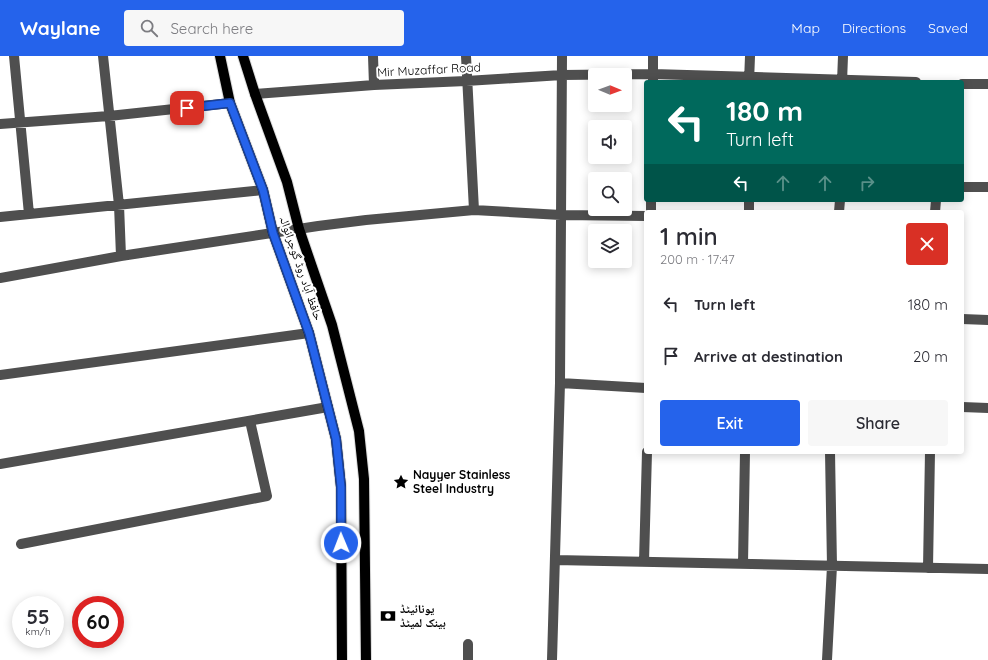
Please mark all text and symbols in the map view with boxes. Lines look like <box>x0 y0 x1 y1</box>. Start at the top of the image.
search box <box>124 10 404 46</box>
text: Waylane <box>20 16 100 40</box>
icon: search <box>138 17 160 39</box>
text: Search here <box>170 19 253 38</box>
text: Map <box>791 19 820 37</box>
text: Directions <box>842 19 906 37</box>
text: Saved <box>928 19 968 37</box>
street label: Mir Muzaffar Road <box>377 59 481 80</box>
north arrow <box>588 68 632 112</box>
map controls <box>588 68 632 268</box>
pin <box>170 91 204 125</box>
text: 180 m <box>726 93 803 128</box>
icon: left <box>660 96 712 148</box>
icon: arrive <box>176 97 198 119</box>
button: sound <box>588 120 632 164</box>
text: Turn left <box>726 128 794 151</box>
button: search <box>588 172 632 216</box>
icon: left <box>730 172 752 194</box>
icon: ahead <box>772 172 794 194</box>
icon: ahead <box>814 172 836 194</box>
icon: right <box>856 172 878 194</box>
street label: حافظ آباد روڈ گوجرانوالہ <box>276 213 327 323</box>
text: 1 min <box>660 221 718 251</box>
button: close <box>906 223 948 265</box>
button: layers <box>588 224 632 268</box>
text: 200 m · 17:47 <box>660 251 735 267</box>
icon: left <box>660 293 682 315</box>
text: Turn left <box>694 295 756 314</box>
text: 180 m <box>908 295 948 314</box>
icon: arrive <box>660 345 682 367</box>
text: Arrive at destination <box>694 347 843 366</box>
text: 20 m <box>913 347 948 366</box>
button: Exit <box>660 400 800 446</box>
button: Share <box>808 400 948 446</box>
place label: Nayyer Stainless Steel Industry <box>413 467 511 496</box>
place icon: Nayyer Stainless Steel Industry <box>392 473 410 491</box>
position arrow <box>320 522 362 564</box>
speed limit sign: 60 <box>72 596 124 648</box>
place label: یونائیٹڈ بینک لمیٹڈ <box>400 601 446 630</box>
text: 55 <box>26 604 50 629</box>
bank icon: یونائیٹڈ بینک لمیٹڈ <box>379 607 397 625</box>
text: km/h <box>25 625 51 638</box>

